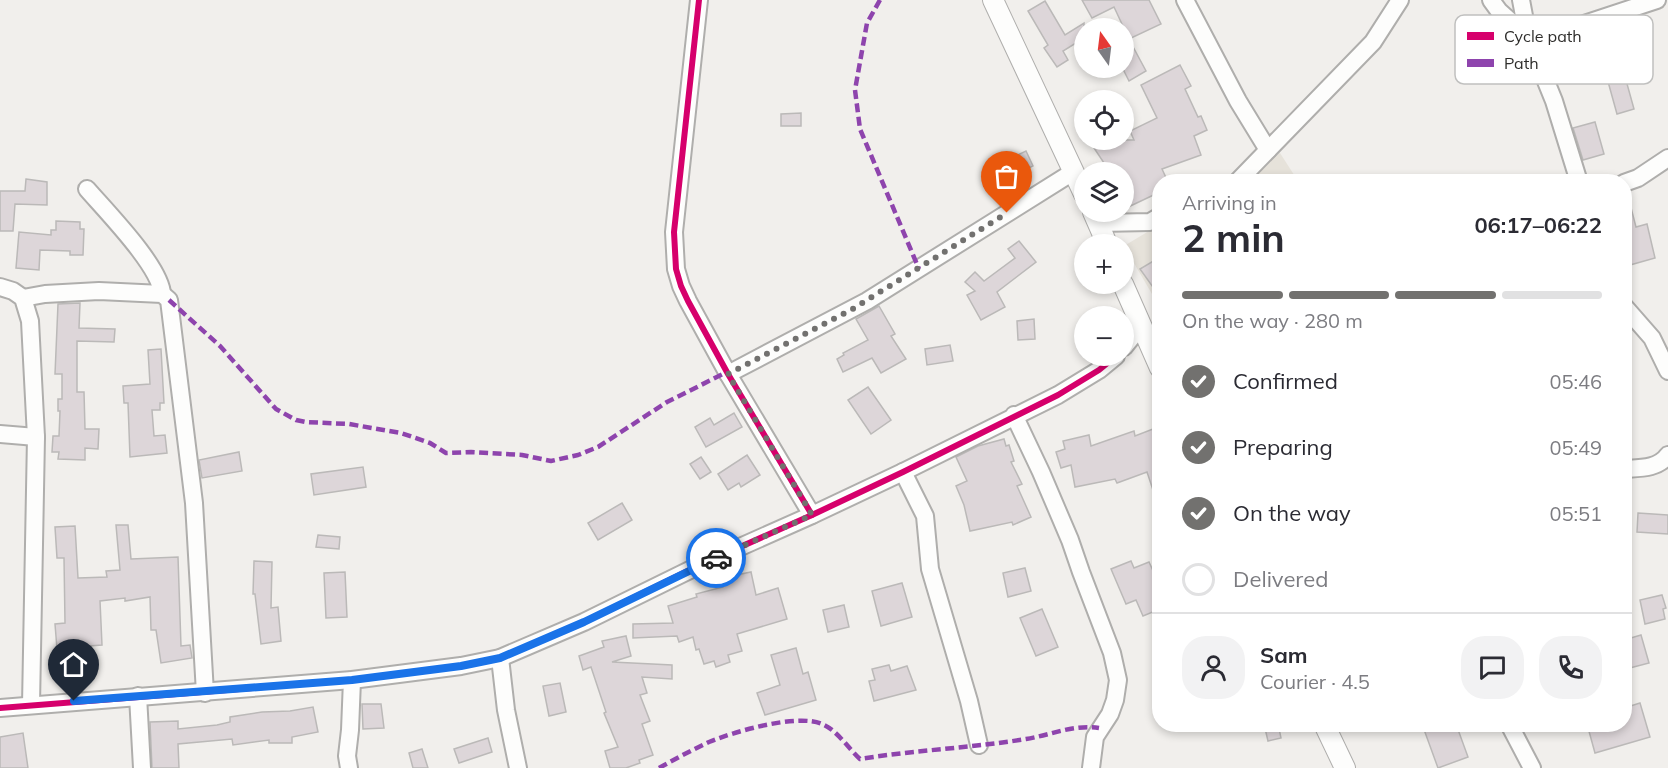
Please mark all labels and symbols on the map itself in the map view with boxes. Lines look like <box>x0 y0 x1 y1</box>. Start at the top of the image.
legend <box>1455 15 1653 84</box>
north arrow <box>1074 18 1134 78</box>
text: Cycle path <box>1504 26 1582 46</box>
text: Path <box>1504 53 1539 73</box>
pin <box>981 151 1032 213</box>
courier <box>686 528 746 588</box>
pin <box>48 639 99 701</box>

